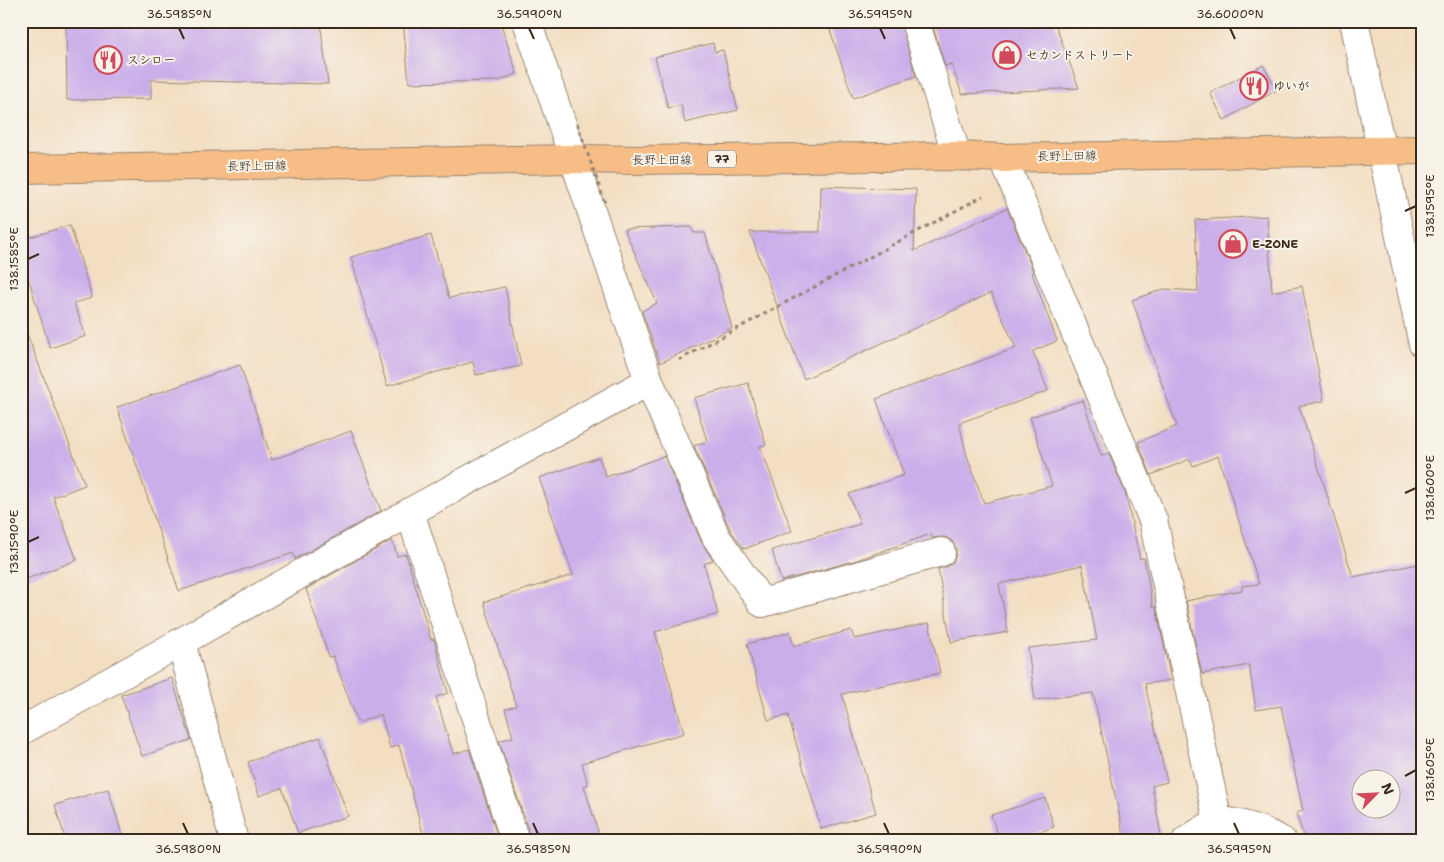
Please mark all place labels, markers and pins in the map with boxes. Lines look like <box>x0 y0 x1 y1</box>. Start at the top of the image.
shop icon: セカンドストリート <box>992 40 1022 70</box>
restaurant icon: スシロー <box>93 45 123 75</box>
place label: セカンドストリート <box>1026 47 1135 63</box>
place label: スシロー <box>127 52 175 68</box>
restaurant icon: ゆいが <box>1239 71 1269 101</box>
place label: ゆいが <box>1273 78 1309 94</box>
shop icon: E-ZONE <box>1218 229 1248 259</box>
place label: E-ZONE <box>1252 236 1298 252</box>

